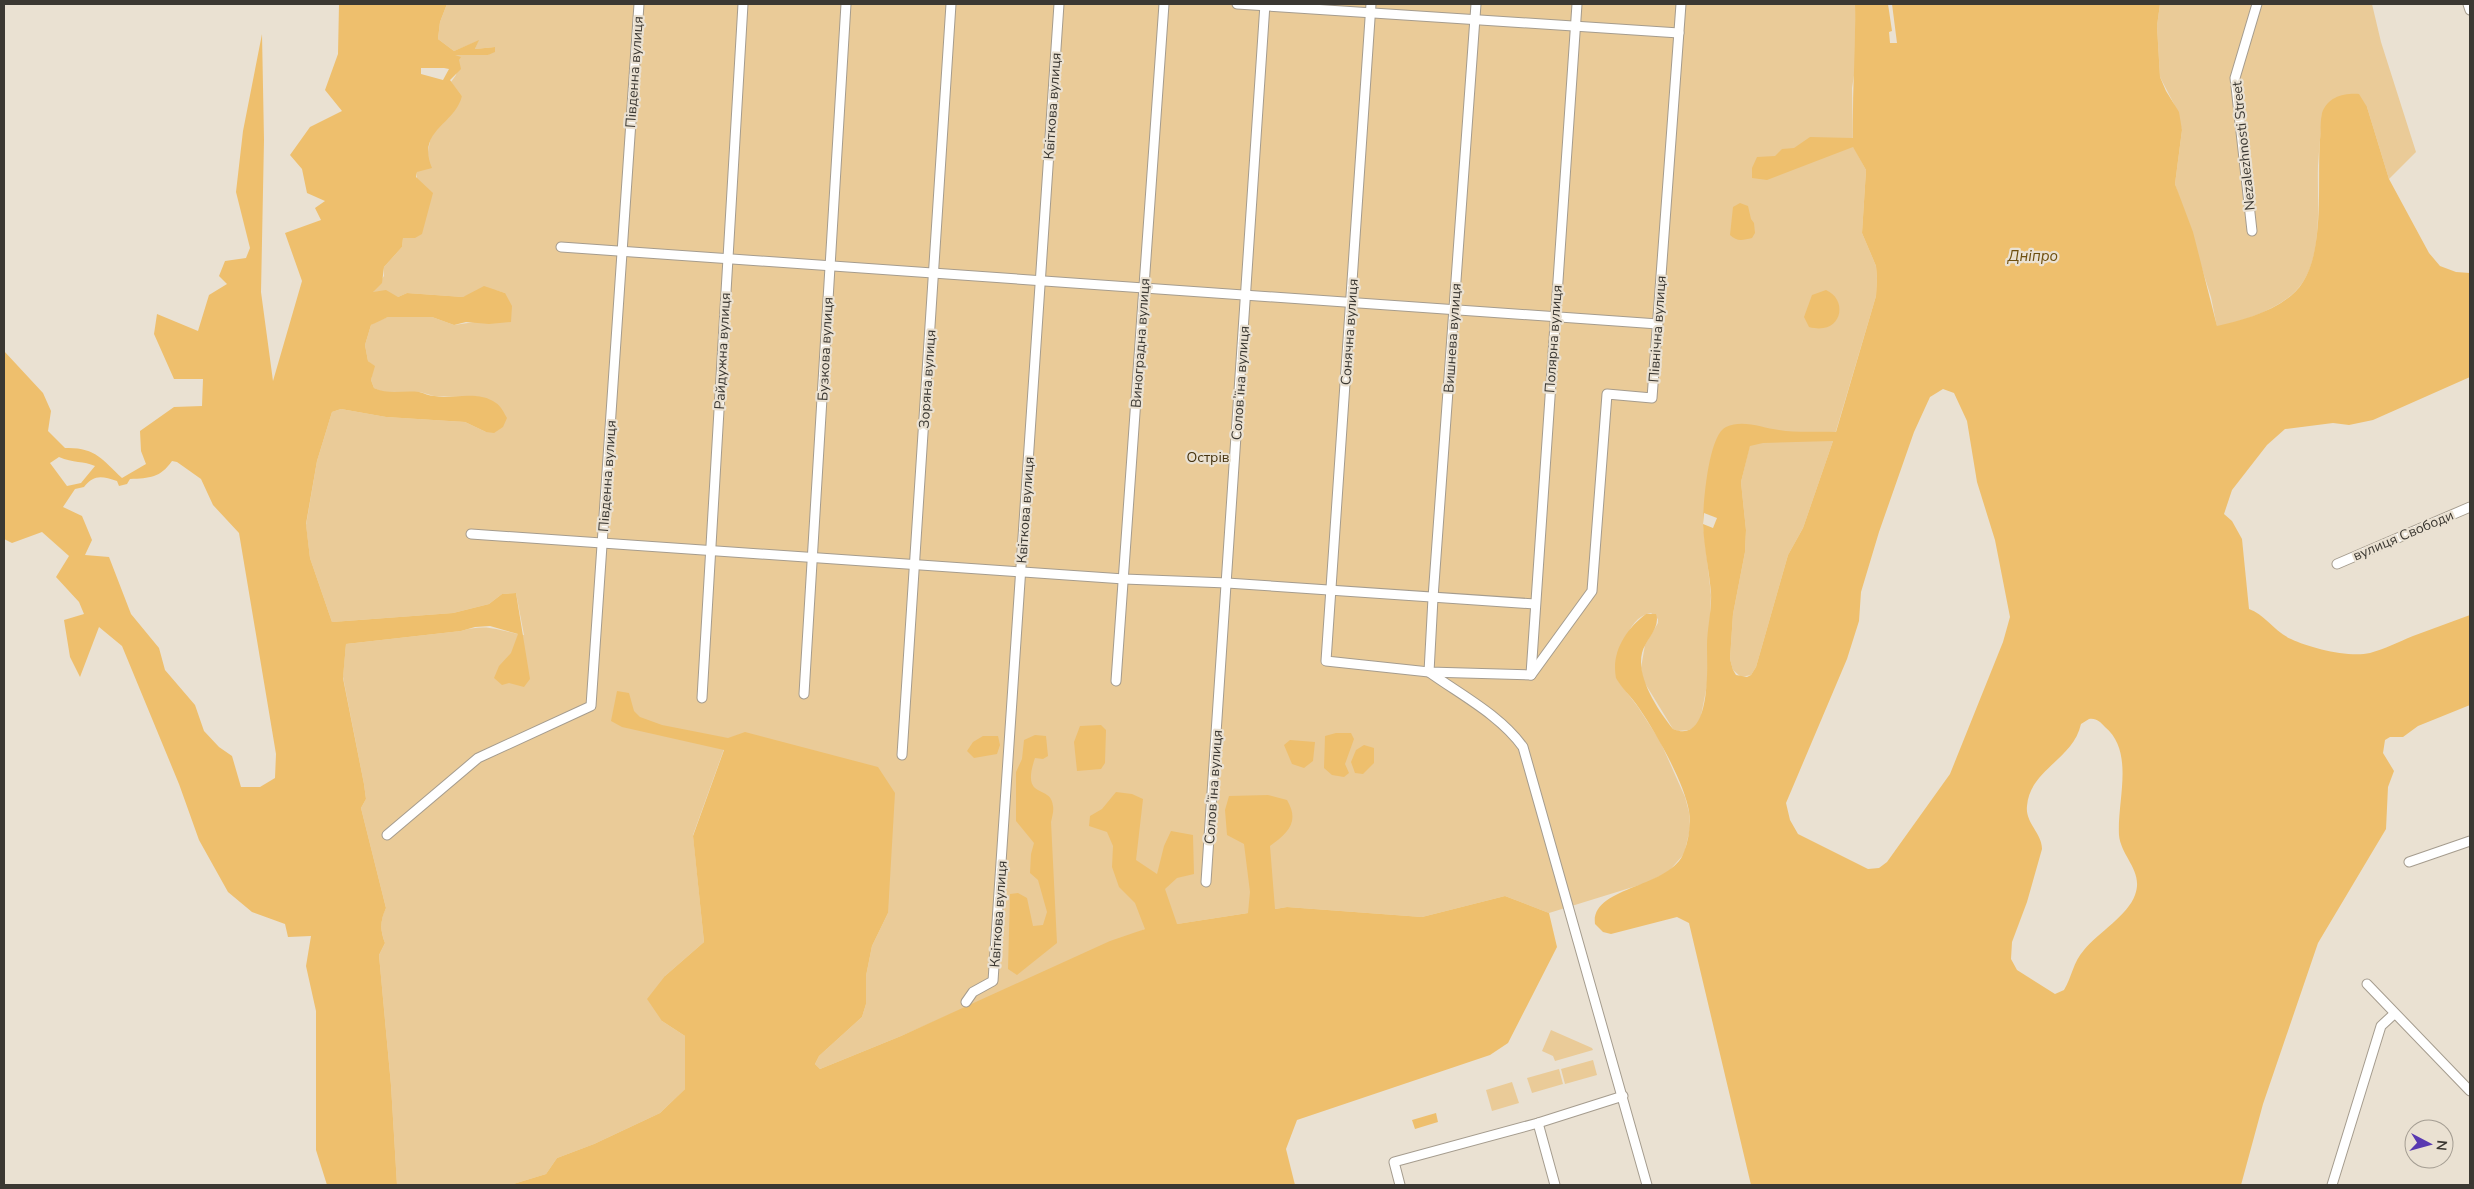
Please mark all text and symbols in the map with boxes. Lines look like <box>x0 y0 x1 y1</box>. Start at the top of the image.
street label: Південна вулиця <box>621 16 648 129</box>
street label: Квіткова вулиця <box>1039 52 1066 160</box>
street label: Nezalezhnosti Street <box>2227 80 2260 212</box>
water label: Дніпро <box>2007 246 2058 266</box>
street label: Північна вулиця <box>1644 275 1671 383</box>
street label: Виноградна вулиця <box>1126 277 1155 409</box>
street label: Сонячна вулиця <box>1336 278 1363 386</box>
street label: Вишнева вулиця <box>1439 282 1466 394</box>
street label: Полярна вулиця <box>1540 284 1567 394</box>
street label: Райдужна вулиця <box>710 292 735 410</box>
street label: Бузкова вулиця <box>813 296 838 402</box>
street label: Соловʼїна вулиця <box>1227 325 1254 441</box>
street label: Зоряна вулиця <box>915 329 940 429</box>
street label: Південна вулиця <box>594 420 621 533</box>
park label: Острів <box>1187 448 1230 467</box>
street label: Квіткова вулиця <box>1012 456 1039 564</box>
street label: вулиця Свободи <box>2350 506 2456 565</box>
street label: Соловʼїна вулиця <box>1200 729 1227 845</box>
street label: Квіткова вулиця <box>985 860 1012 968</box>
north arrow <box>2404 1119 2454 1169</box>
text: N <box>2431 1139 2451 1152</box>

